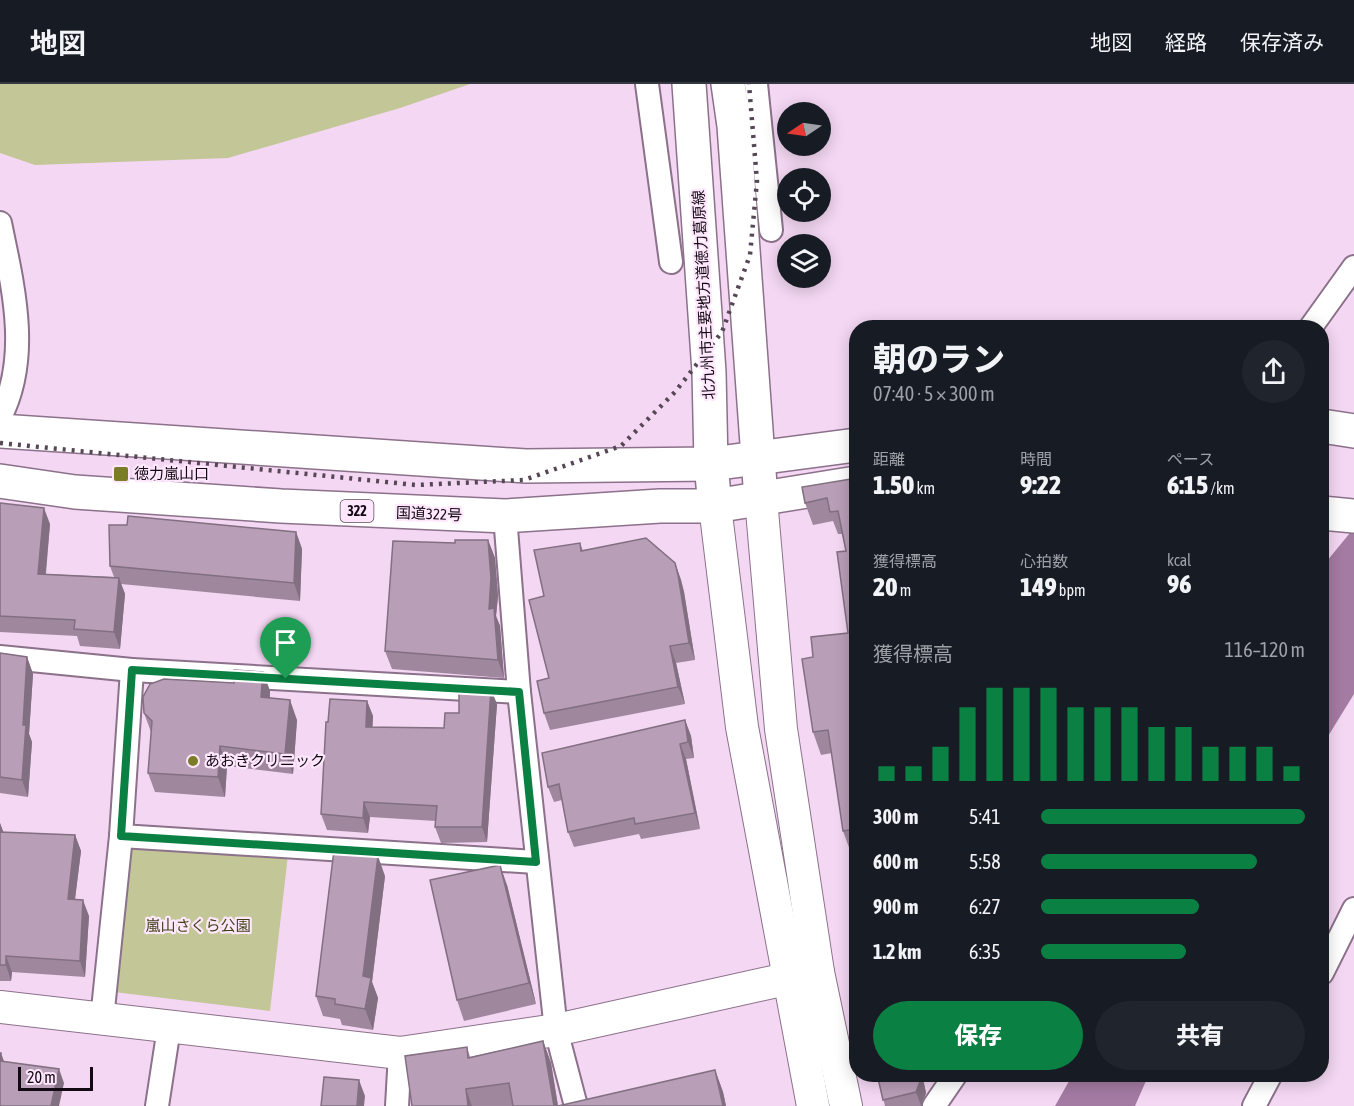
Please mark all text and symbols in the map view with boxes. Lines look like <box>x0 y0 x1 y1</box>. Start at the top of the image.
text: 地図 <box>30 27 86 59</box>
text: 地図 <box>1090 30 1132 54</box>
text: 経路 <box>1165 30 1207 54</box>
text: 保存済み <box>1240 30 1324 54</box>
north arrow <box>777 102 831 156</box>
map controls <box>777 102 831 288</box>
button: locate <box>777 168 831 222</box>
street label: 北九州市主要地方道徳力葛原線 <box>690 190 717 400</box>
button: layers <box>777 234 831 288</box>
text: 朝のラン <box>873 340 1005 378</box>
button: share <box>1242 340 1305 403</box>
text: 07:40 · 5 × 300 m <box>873 382 995 405</box>
text: 距離 <box>873 450 905 468</box>
text: 時間 <box>1020 450 1052 468</box>
text: ペース <box>1167 450 1214 468</box>
marker: 徳力嵐山口 <box>112 465 130 483</box>
place label: 徳力嵐山口 <box>134 465 209 482</box>
text: 1.50 <box>873 470 914 500</box>
text: 9:22 <box>1020 470 1061 500</box>
text: 6:15 <box>1167 470 1208 500</box>
text: km <box>914 479 935 497</box>
text: /km <box>1208 479 1234 497</box>
road number: 322 <box>340 500 374 522</box>
street label: 国道322号 <box>396 504 462 523</box>
text: kcal <box>1167 551 1191 569</box>
text: 獲得標高 <box>873 552 937 570</box>
text: 心拍数 <box>1020 552 1068 570</box>
text: 96 <box>1167 569 1191 599</box>
text: 20 <box>873 572 897 602</box>
text: 149 <box>1020 572 1057 602</box>
text: m <box>897 581 911 599</box>
text: bpm <box>1057 581 1086 599</box>
pin <box>260 617 311 679</box>
icon: arrive <box>269 626 302 659</box>
text: 116–120 m <box>1224 638 1305 661</box>
text: 獲得標高 <box>873 642 953 665</box>
place label: あおきクリニック <box>205 752 325 769</box>
marker: あおきクリニック <box>186 754 200 768</box>
text: 300 m <box>873 805 918 828</box>
text: 5:41 <box>969 805 1001 828</box>
text: 600 m <box>873 850 918 873</box>
text: 5:58 <box>969 850 1001 873</box>
text: 900 m <box>873 895 918 918</box>
text: 6:27 <box>969 895 1001 918</box>
park label: 嵐山さくら公園 <box>145 917 251 934</box>
text: 1.2 km <box>873 940 921 963</box>
text: 6:35 <box>969 940 1001 963</box>
button: 保存 <box>873 1001 1083 1070</box>
button: 共有 <box>1095 1001 1305 1070</box>
scale bar <box>18 1064 93 1092</box>
text: 20 m <box>27 1068 56 1086</box>

